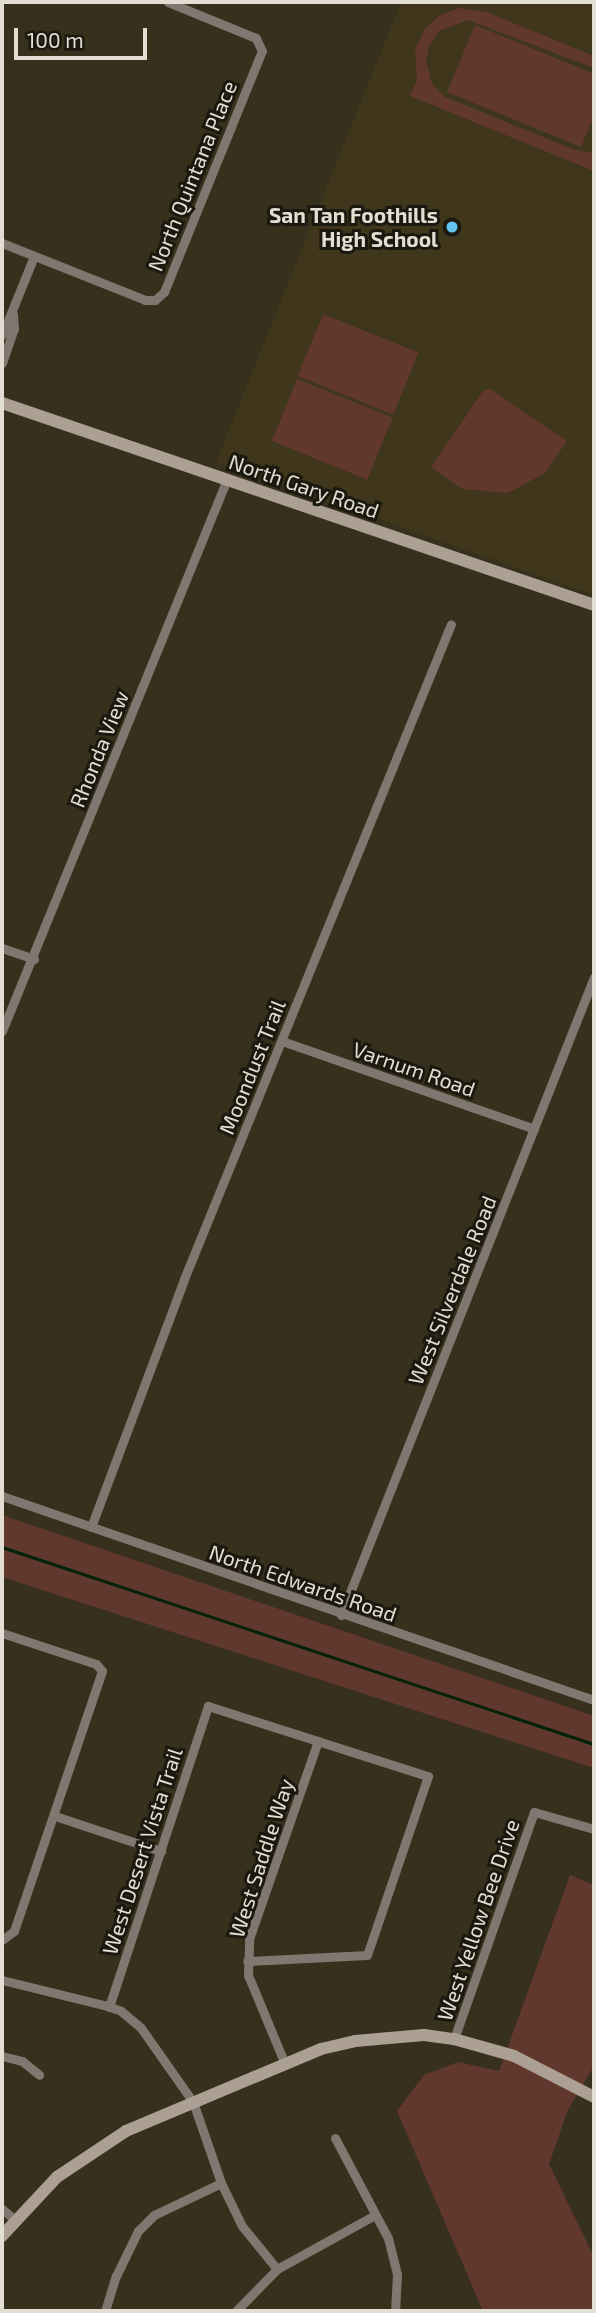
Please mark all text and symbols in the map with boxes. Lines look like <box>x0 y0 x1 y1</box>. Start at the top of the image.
scale bar <box>18 14 150 58</box>
text: 100 m <box>27 27 84 52</box>
street label: North Quintana Place <box>142 77 242 275</box>
place label: San Tan Foothills High School <box>269 202 438 252</box>
marker: San Tan Foothills High School <box>444 219 460 235</box>
street label: North Gary Road <box>226 448 382 524</box>
street label: Rhonda View <box>64 687 134 811</box>
street label: Moondust Trail <box>213 996 291 1138</box>
street label: Varnum Road <box>349 1036 479 1102</box>
street label: West Silverdale Road <box>403 1192 501 1388</box>
street label: North Edwards Road <box>206 1539 400 1627</box>
street label: West Desert Vista Trail <box>96 1744 188 1958</box>
street label: West Saddle Way <box>223 1775 299 1941</box>
street label: West Yellow Bee Drive <box>432 1815 524 2025</box>

